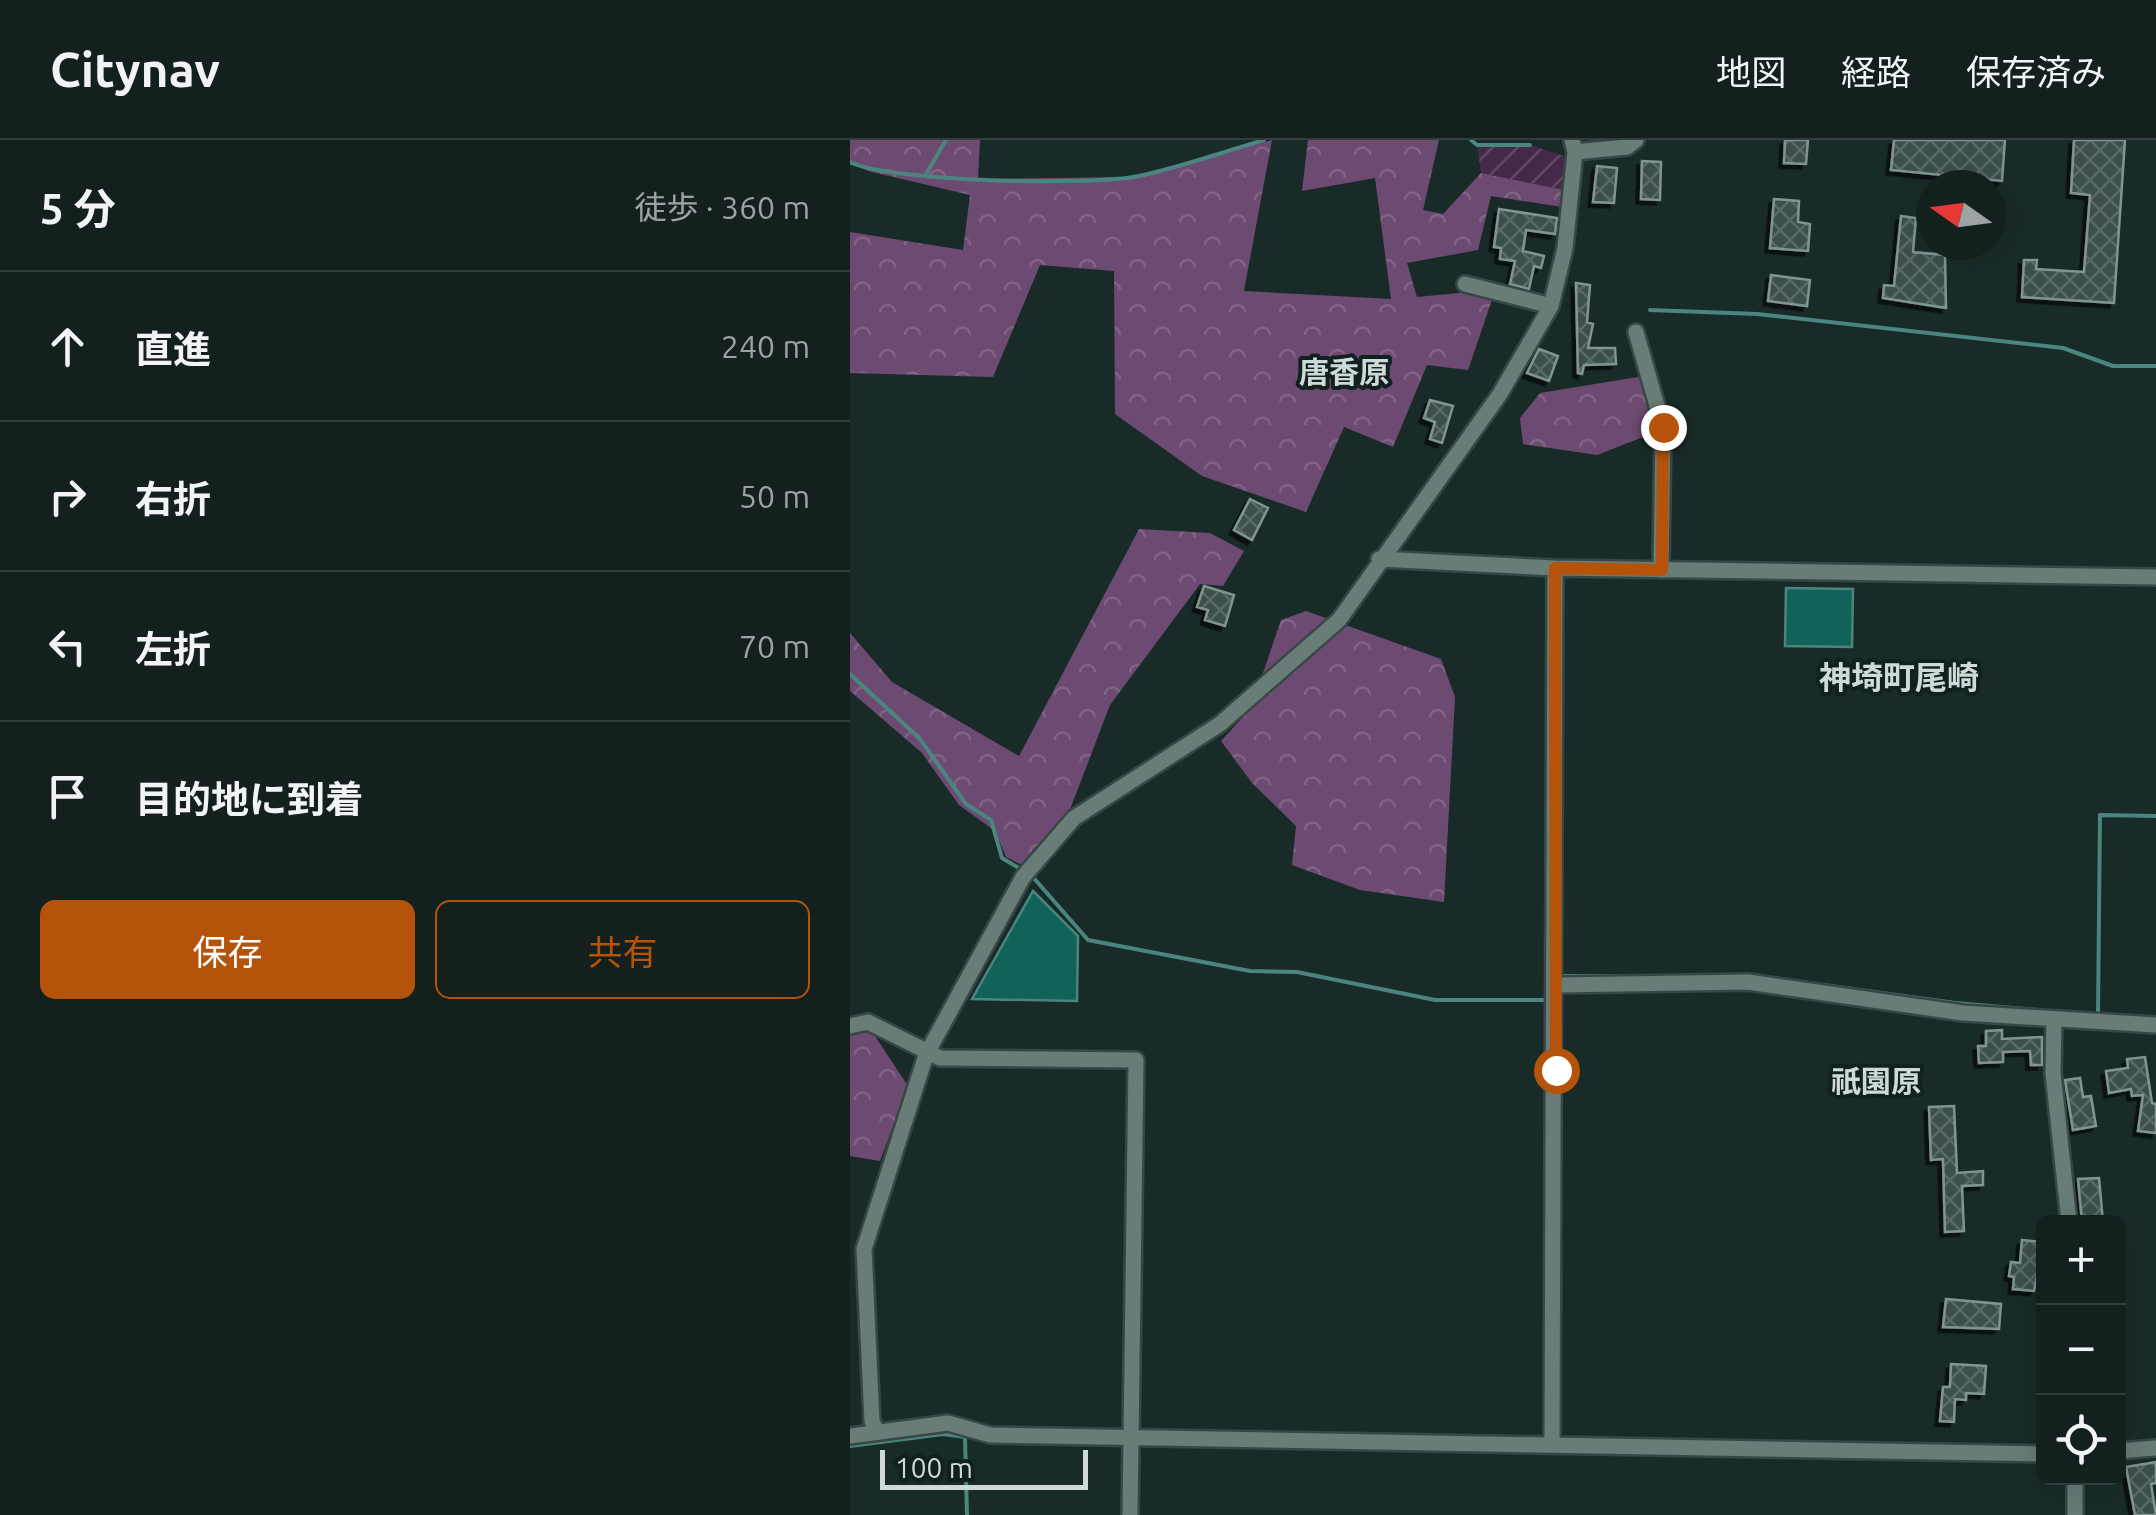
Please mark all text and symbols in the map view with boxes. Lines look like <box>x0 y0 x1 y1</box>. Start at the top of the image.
text: Citynav <box>50 42 220 96</box>
text: 地図 <box>1716 52 1786 92</box>
text: 経路 <box>1841 52 1911 92</box>
text: 保存済み <box>1966 52 2106 92</box>
north arrow <box>1916 170 2006 260</box>
text: 5 分 <box>40 185 116 232</box>
text: 徒歩 · 360 m <box>634 189 810 225</box>
icon: ahead <box>40 319 95 374</box>
text: 直進 <box>135 328 211 370</box>
text: 240 m <box>721 328 810 364</box>
district label: 唐香原 <box>1299 355 1389 389</box>
route end <box>1641 405 1687 451</box>
icon: right <box>40 469 95 524</box>
text: 右折 <box>135 478 211 520</box>
text: 50 m <box>739 478 810 514</box>
icon: left <box>40 619 95 674</box>
text: 左折 <box>135 628 211 670</box>
text: 70 m <box>739 628 810 664</box>
district label: 神埼町尾崎 <box>1819 659 1979 695</box>
icon: arrive <box>40 769 95 824</box>
text: 目的地に到着 <box>135 778 363 820</box>
button: 保存 <box>40 900 415 999</box>
button: 共有 <box>435 900 810 999</box>
route start <box>1534 1048 1580 1094</box>
district label: 祇園原 <box>1831 1064 1921 1098</box>
map controls <box>2036 1215 2126 1485</box>
button: + <box>2036 1215 2126 1305</box>
button: − <box>2036 1305 2126 1395</box>
button: locate <box>2036 1395 2126 1485</box>
scale bar <box>880 1445 1088 1490</box>
text: 100 m <box>895 1452 973 1483</box>

